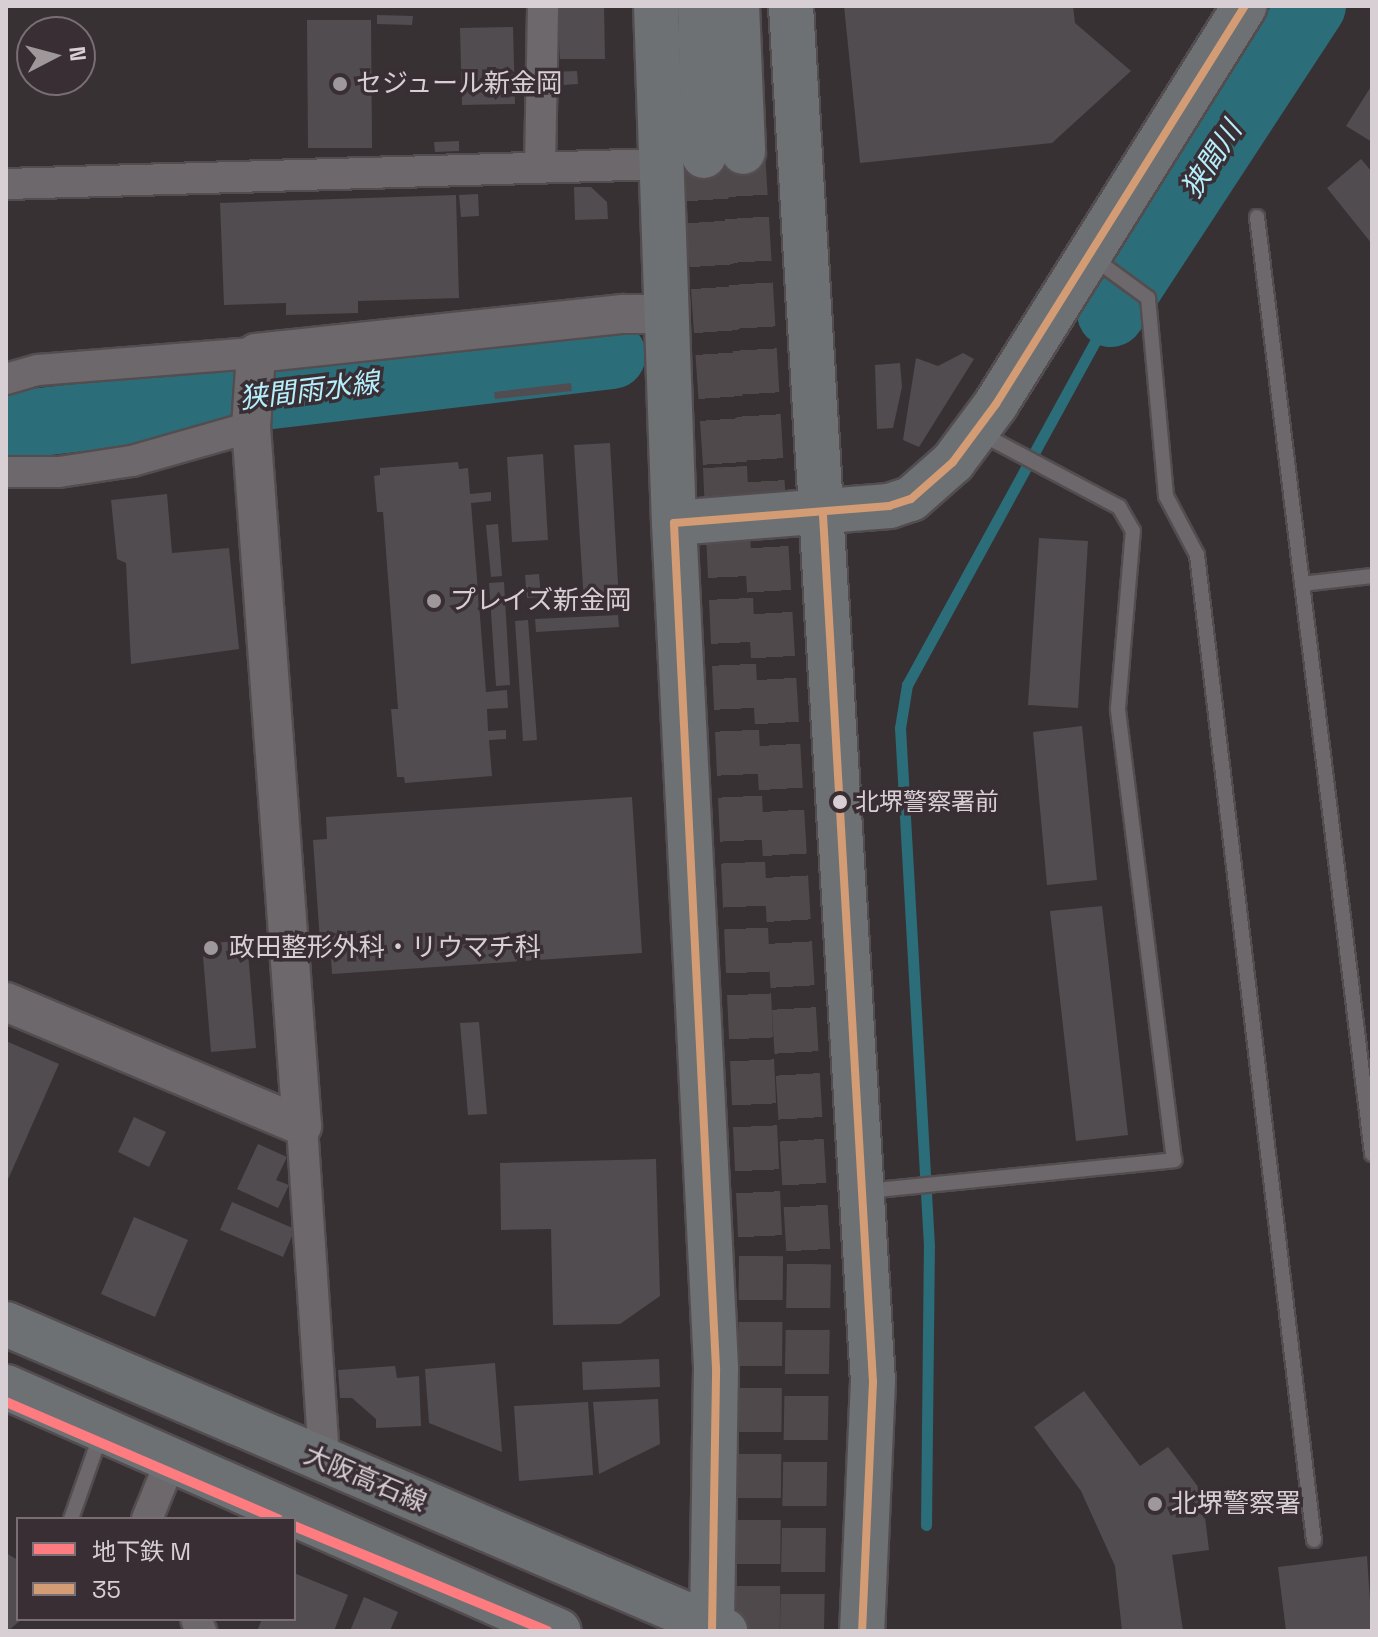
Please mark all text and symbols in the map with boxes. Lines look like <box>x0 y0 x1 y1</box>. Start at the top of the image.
north arrow <box>16 16 96 96</box>
text: N <box>63 45 93 62</box>
place label: セジュール新金岡 <box>356 68 564 100</box>
marker: セジュール新金岡 <box>331 75 349 93</box>
water label: 狭間川 <box>1174 115 1248 203</box>
water label: 狭間雨水線 <box>237 365 381 415</box>
place label: プレイズ新金岡 <box>450 585 632 617</box>
marker: プレイズ新金岡 <box>425 592 443 610</box>
place label: 北堺警察署前 <box>855 788 999 816</box>
marker: 北堺警察署前 <box>832 794 848 810</box>
place label: 政田整形外科・リウマチ科 <box>229 932 541 964</box>
marker: 政田整形外科・リウマチ科 <box>200 937 222 959</box>
street label: 大阪高石線 <box>299 1439 431 1519</box>
place label: 北堺警察署 <box>1171 1488 1301 1520</box>
marker: 北堺警察署 <box>1146 1495 1164 1513</box>
legend <box>16 1517 296 1621</box>
text: 地下鉄 M <box>92 1536 191 1567</box>
text: 35 <box>92 1574 121 1605</box>

